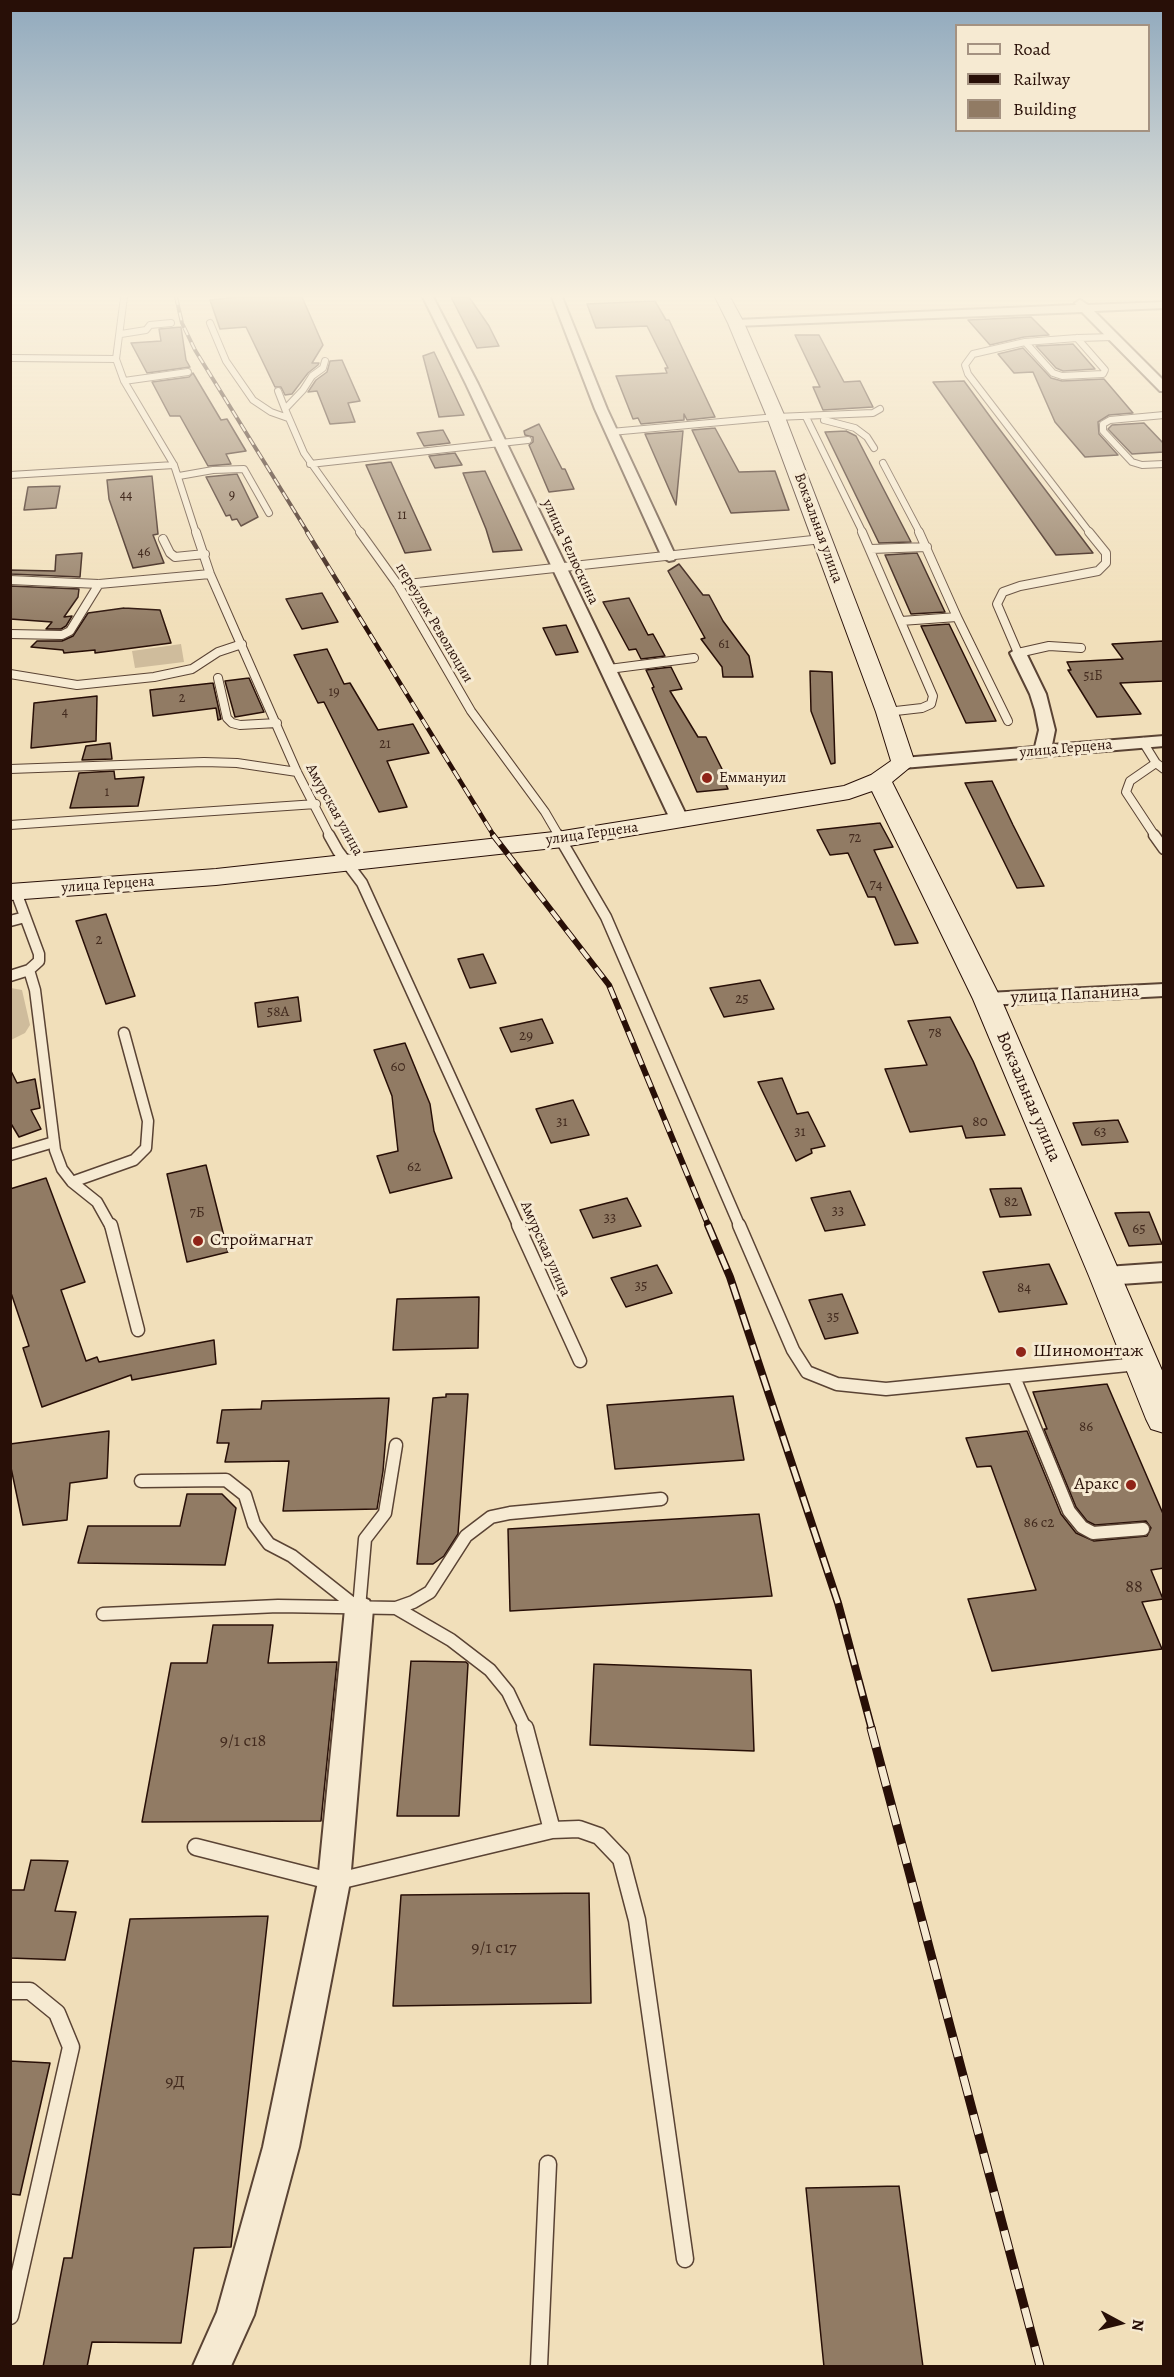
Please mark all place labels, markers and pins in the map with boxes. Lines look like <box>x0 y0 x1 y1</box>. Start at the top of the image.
place label: Еммануил <box>719 769 786 787</box>
marker: Еммануил <box>700 771 714 785</box>
place label: Строймагнат <box>210 1230 313 1252</box>
marker: Строймагнат <box>191 1234 205 1248</box>
place label: Шиномонтаж <box>1033 1341 1144 1363</box>
marker: Шиномонтаж <box>1014 1345 1028 1359</box>
place label: Аракс <box>1074 1474 1119 1496</box>
marker: Аракс <box>1124 1478 1138 1492</box>

